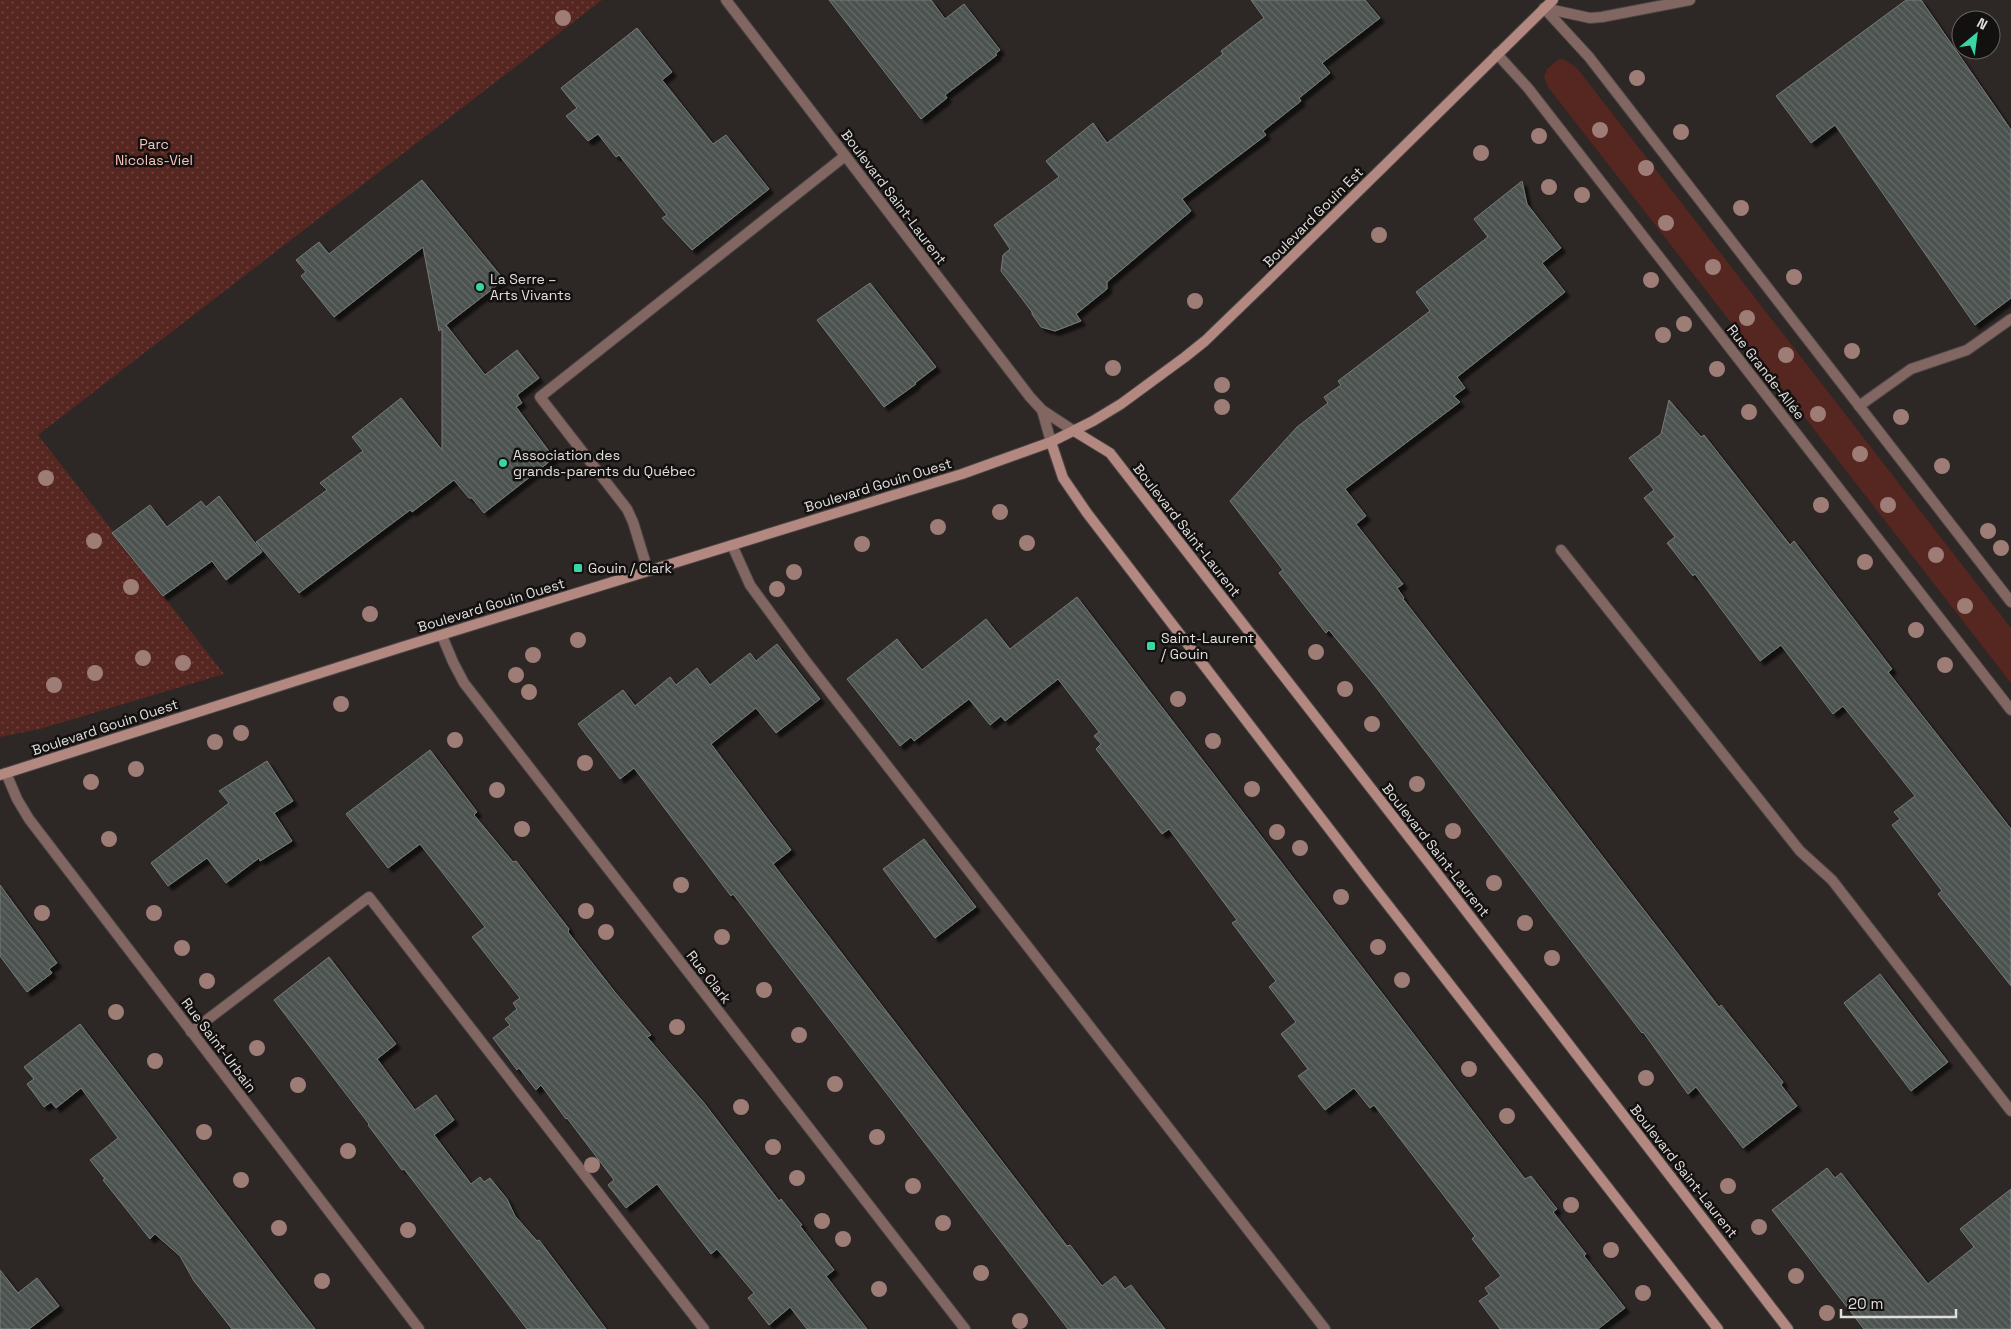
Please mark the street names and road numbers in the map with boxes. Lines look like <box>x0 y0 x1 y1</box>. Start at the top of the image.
street label: Boulevard Saint-Laurent <box>837 126 951 268</box>
street label: Boulevard Gouin Est <box>1259 163 1367 271</box>
street label: Rue Grande-Allée <box>1723 321 1809 423</box>
street label: Boulevard Gouin Ouest <box>802 454 954 516</box>
street label: Boulevard Saint-Laurent <box>1129 460 1245 600</box>
street label: Boulevard Gouin Ouest <box>415 574 567 636</box>
street label: Boulevard Gouin Ouest <box>30 695 180 759</box>
street label: Boulevard Saint-Laurent <box>1378 780 1494 920</box>
street label: Rue Clark <box>683 947 736 1008</box>
street label: Rue Saint-Urbain <box>178 994 260 1096</box>
street label: Boulevard Saint-Laurent <box>1626 1101 1742 1241</box>

